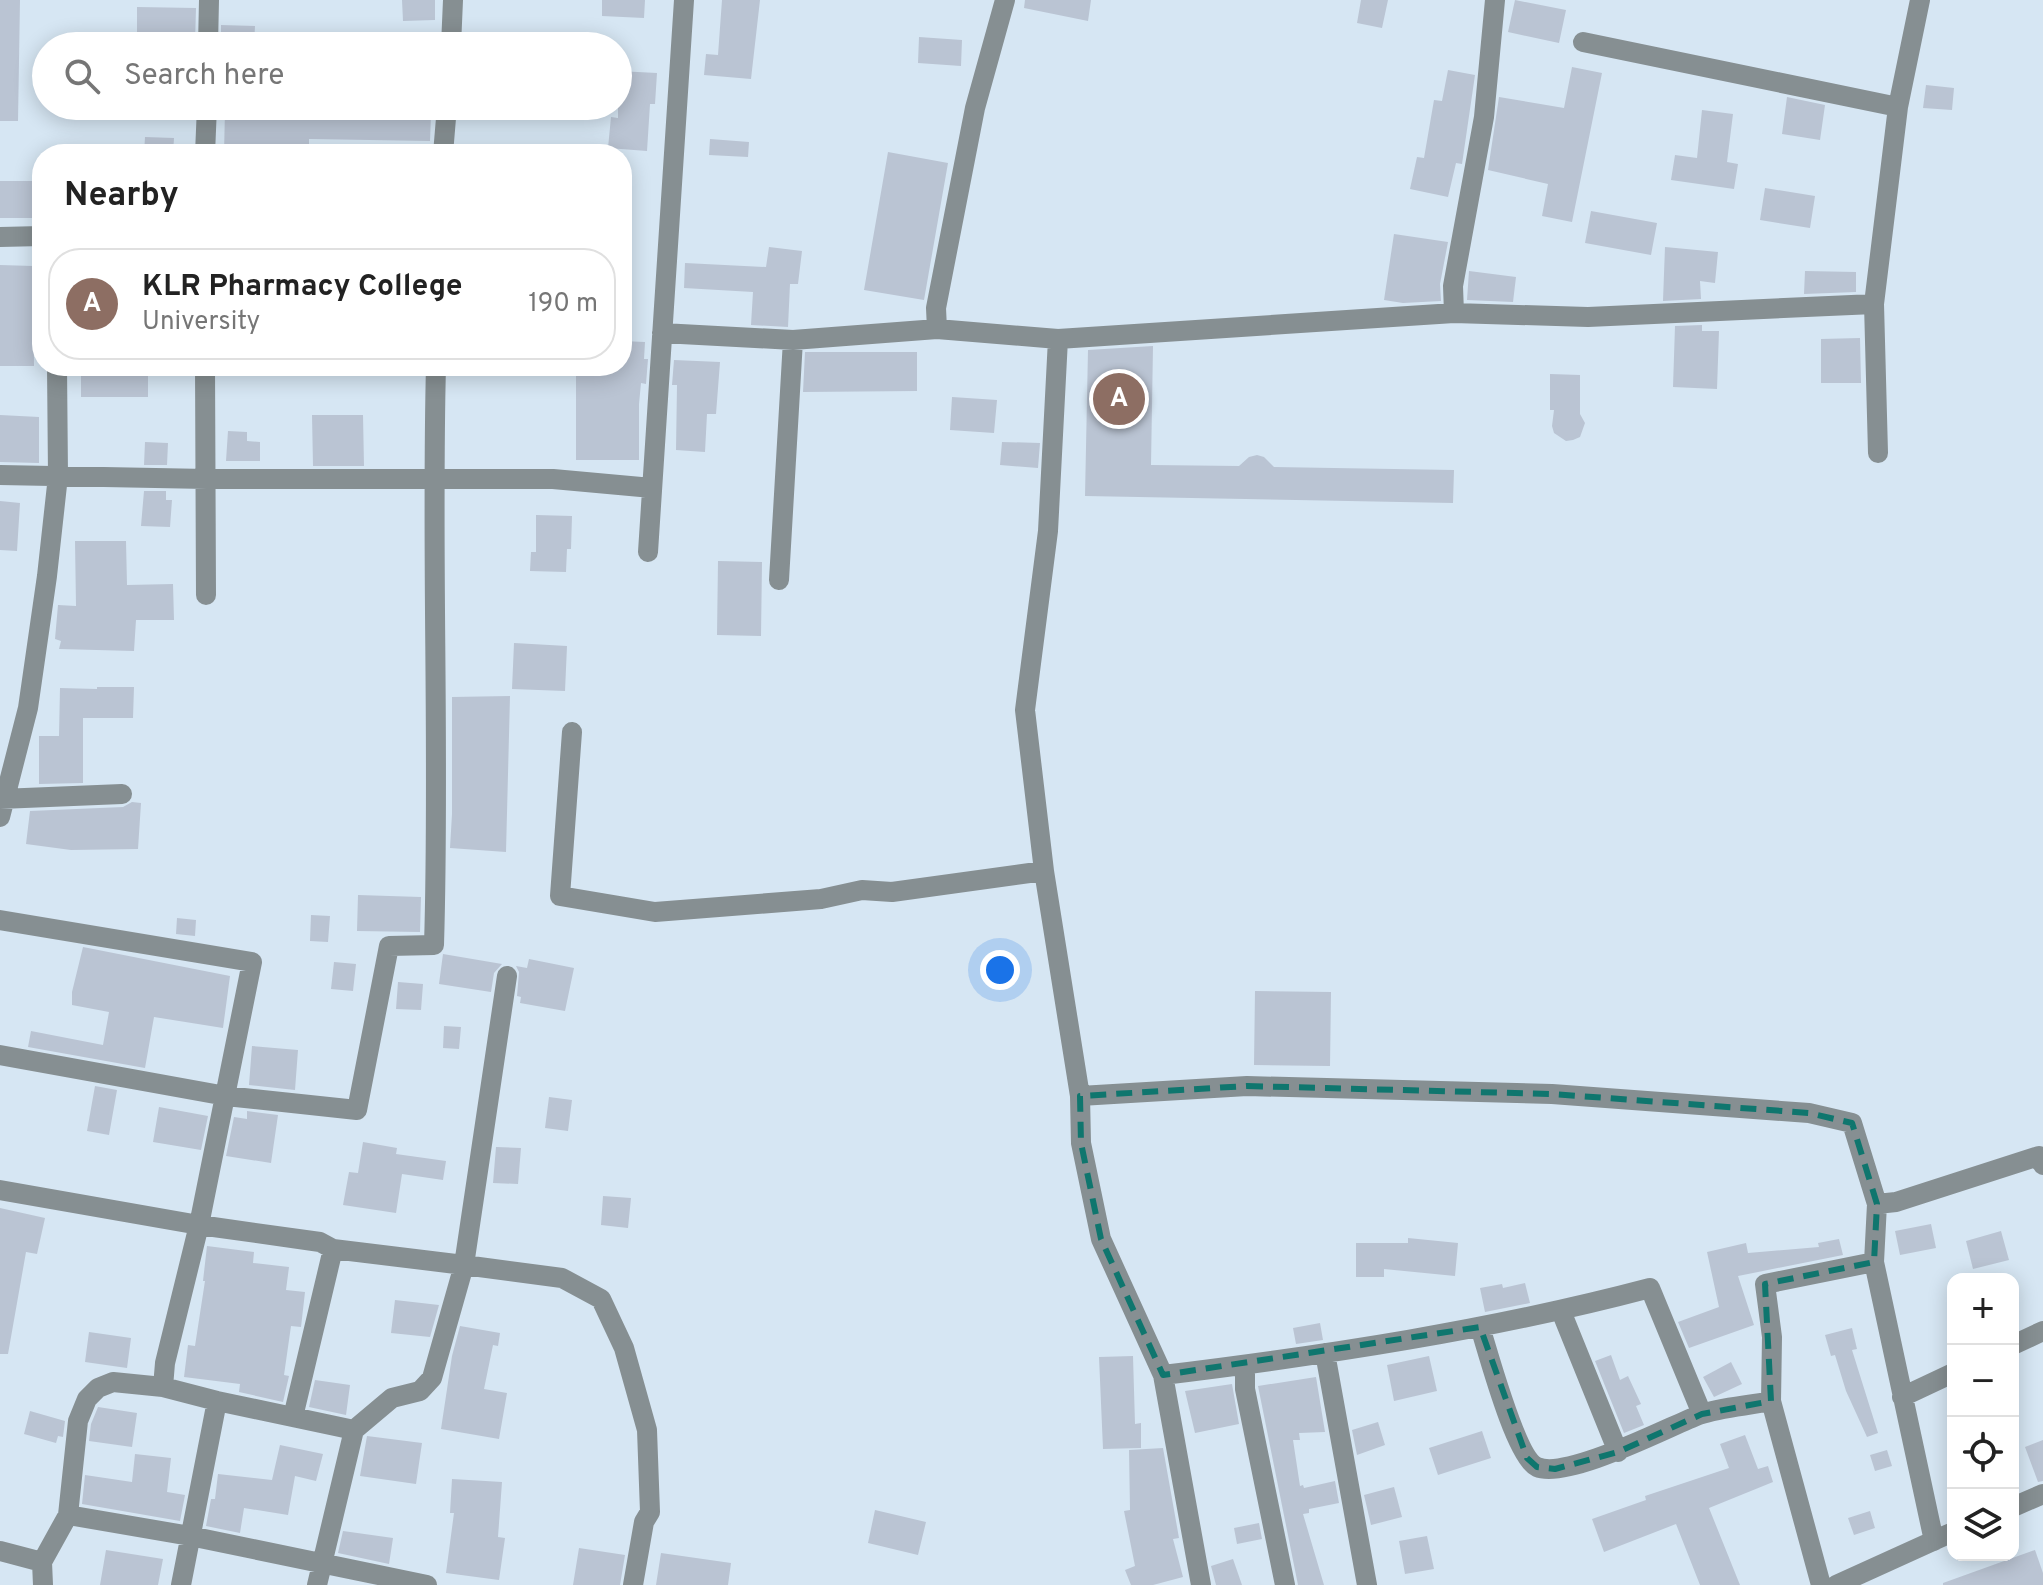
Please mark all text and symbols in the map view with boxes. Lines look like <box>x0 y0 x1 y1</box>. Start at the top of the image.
search box <box>32 32 632 120</box>
icon: search <box>60 54 104 98</box>
text: Search here <box>124 58 284 95</box>
text: Nearby <box>64 175 179 218</box>
text: KLR Pharmacy College <box>142 269 463 306</box>
text: A <box>83 288 101 321</box>
text: 190 m <box>528 288 598 321</box>
text: University <box>142 306 260 339</box>
pin: A <box>1093 369 1145 429</box>
your location <box>980 950 1020 990</box>
map controls <box>1947 1273 2019 1561</box>
button: + <box>1947 1273 2019 1345</box>
button: − <box>1947 1345 2019 1417</box>
button: locate <box>1947 1417 2019 1489</box>
button: layers <box>1947 1489 2019 1561</box>

